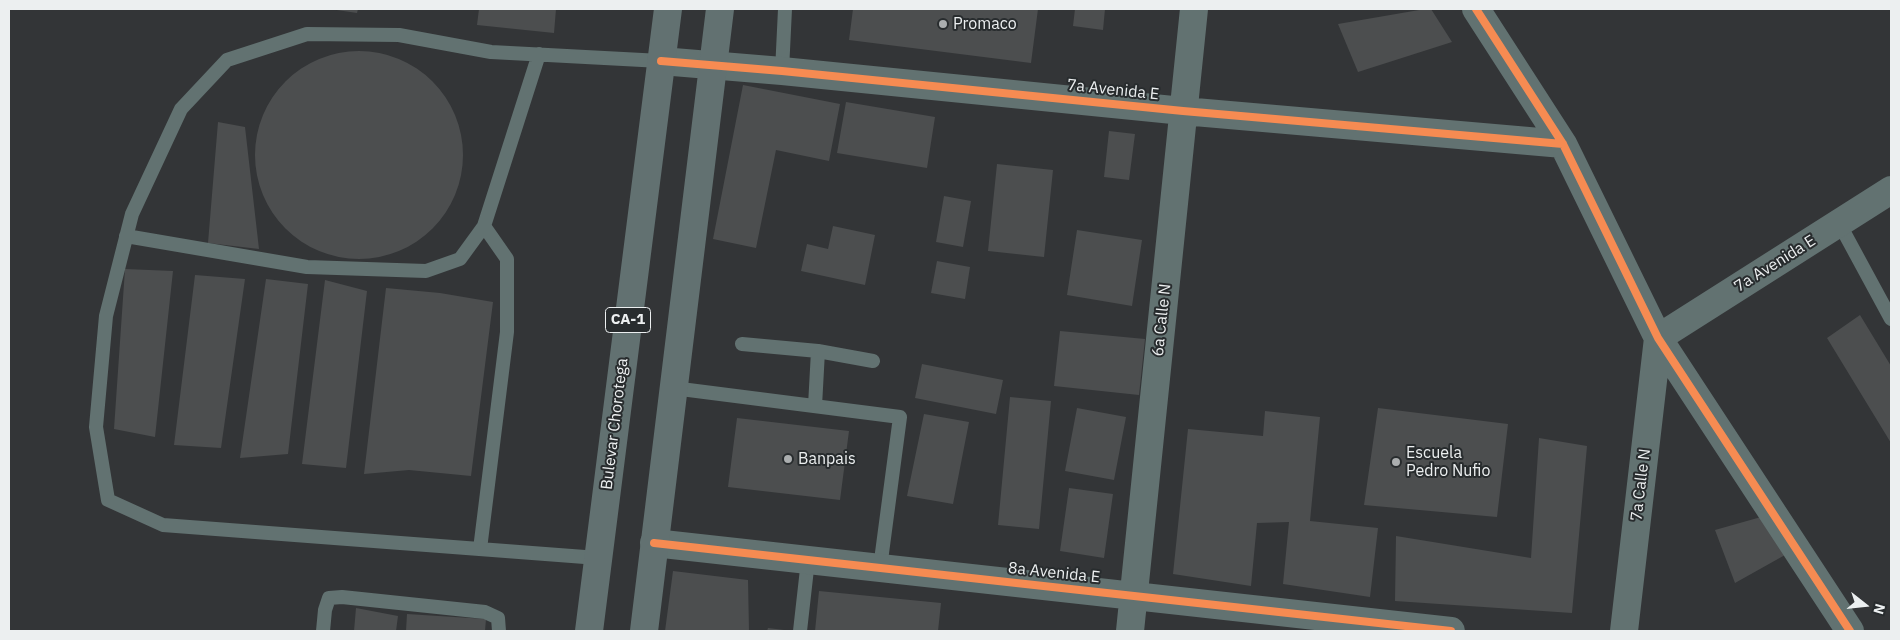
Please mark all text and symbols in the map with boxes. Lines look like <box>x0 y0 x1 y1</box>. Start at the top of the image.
place label: Promaco <box>953 14 1017 34</box>
marker: Promaco <box>937 18 949 30</box>
street label: 7a Avenida E <box>1066 76 1160 104</box>
street label: 7a Avenida E <box>1731 231 1819 297</box>
street label: 6a Calle N <box>1149 283 1175 357</box>
road number: CA-1 <box>606 308 650 332</box>
street label: Bulevar Chorotega <box>597 357 633 491</box>
place label: Escuela Pedro Nufio <box>1406 443 1490 481</box>
street label: 7a Calle N <box>1627 448 1655 522</box>
place label: Banpais <box>798 449 856 469</box>
marker: Banpais <box>782 453 794 465</box>
marker: Escuela Pedro Nufio <box>1390 456 1402 468</box>
street label: 8a Avenida E <box>1007 559 1101 587</box>
north arrow <box>1840 580 1890 630</box>
text: N <box>1869 602 1889 616</box>

